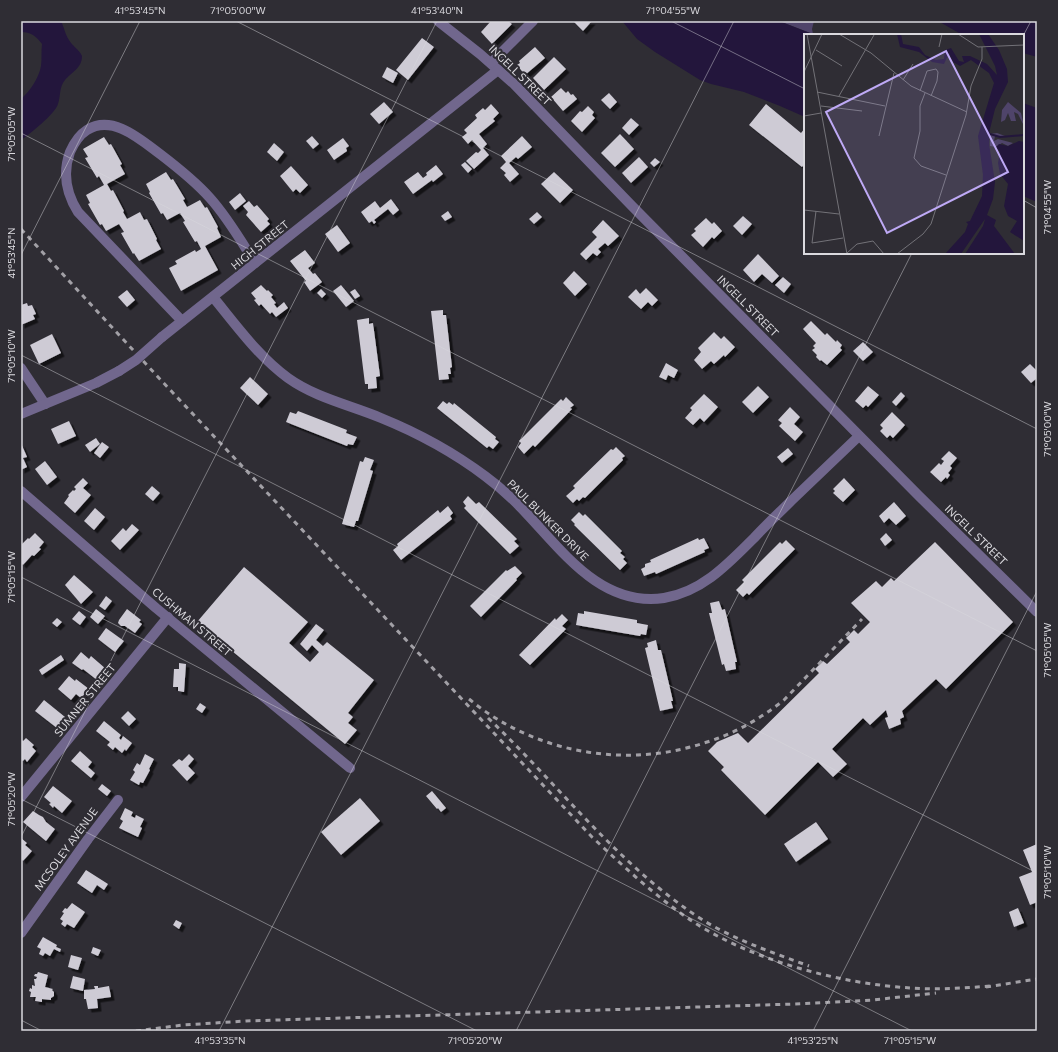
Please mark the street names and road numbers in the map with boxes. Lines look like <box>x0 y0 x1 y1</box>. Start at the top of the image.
street label: INGELL STREET <box>487 42 554 108</box>
street label: HIGH STREET <box>228 217 291 272</box>
street label: INGELL STREET <box>715 272 782 339</box>
street label: PAUL BUNKER DRIVE <box>505 476 592 563</box>
street label: INGELL STREET <box>943 502 1010 568</box>
street label: CUSHMAN STREET <box>150 585 235 659</box>
street label: SUMNER STREET <box>51 661 118 739</box>
street label: MCSOLEY AVENUE <box>31 805 100 893</box>

